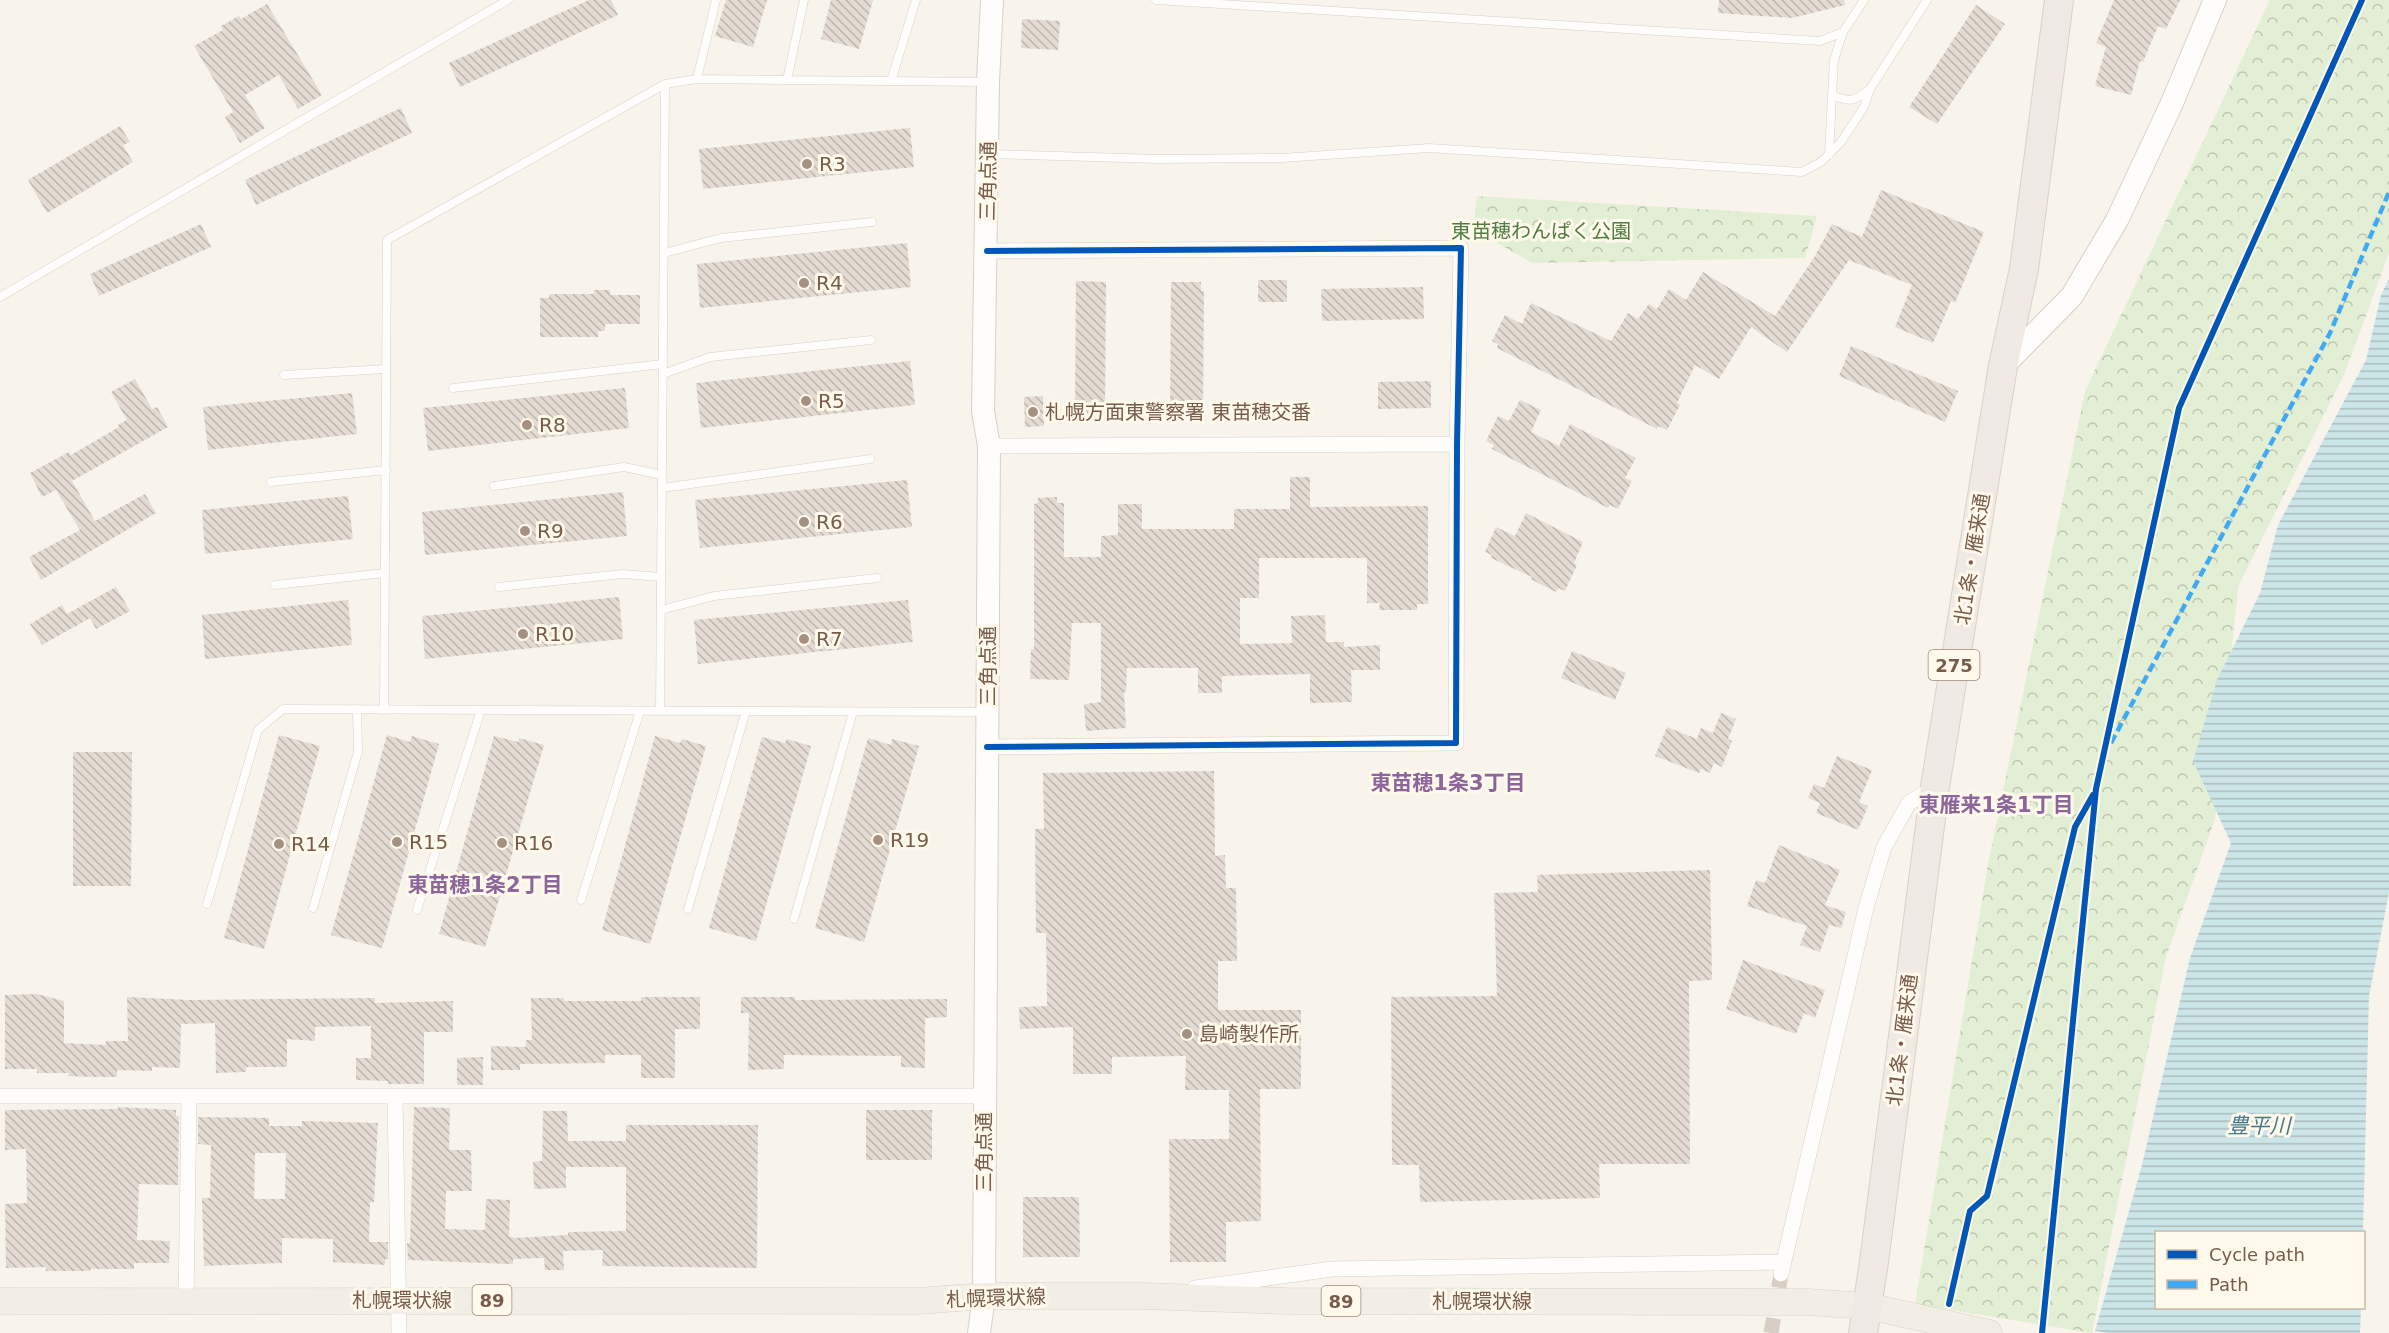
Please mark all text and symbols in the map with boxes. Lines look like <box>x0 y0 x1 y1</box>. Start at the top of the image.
street label: 三角点通 <box>975 141 1001 221</box>
place label: R3 <box>819 152 846 176</box>
marker: R3 <box>800 157 814 171</box>
park label: 東苗穂わんぱく公園 <box>1451 219 1631 243</box>
place label: R4 <box>816 271 843 295</box>
marker: R4 <box>797 276 811 290</box>
place label: R5 <box>818 389 845 413</box>
marker: R5 <box>799 394 813 408</box>
place label: 札幌方面東警察署 東苗穂交番 <box>1045 400 1311 424</box>
marker: 札幌方面東警察署 東苗穂交番 <box>1026 405 1040 419</box>
place label: R8 <box>539 413 566 437</box>
marker: R8 <box>520 418 534 432</box>
street label: 北1条・雁来通 <box>1950 492 1994 626</box>
place label: R6 <box>816 510 843 534</box>
marker: R6 <box>797 515 811 529</box>
place label: R9 <box>537 519 564 543</box>
marker: R9 <box>518 524 532 538</box>
place label: R10 <box>535 622 574 646</box>
street label: 三角点通 <box>976 626 1000 706</box>
marker: R10 <box>516 627 530 641</box>
place label: R7 <box>816 627 843 651</box>
marker: R7 <box>797 632 811 646</box>
road number: 275 <box>1928 650 1980 680</box>
district label: 東苗穂1条3丁目 <box>1370 771 1526 795</box>
district label: 東雁来1条1丁目 <box>1918 793 2074 817</box>
place label: R19 <box>890 828 929 852</box>
place label: R15 <box>409 830 448 854</box>
place label: R16 <box>514 831 553 855</box>
place label: R14 <box>291 832 330 856</box>
marker: R19 <box>871 833 885 847</box>
marker: R15 <box>390 835 404 849</box>
marker: R16 <box>495 836 509 850</box>
marker: R14 <box>272 837 286 851</box>
district label: 東苗穂1条2丁目 <box>407 873 563 897</box>
street label: 北1条・雁来通 <box>1882 973 1922 1107</box>
place label: 島崎製作所 <box>1199 1022 1299 1046</box>
marker: 島崎製作所 <box>1180 1027 1194 1041</box>
street label: 三角点通 <box>972 1112 996 1192</box>
water label: 豊平川 <box>2228 1114 2292 1138</box>
legend <box>2155 1231 2365 1309</box>
text: Cycle path <box>2209 1244 2305 1265</box>
text: Path <box>2209 1274 2249 1295</box>
street label: 札幌環状線 <box>946 1284 1046 1312</box>
road number: 89 <box>472 1285 512 1315</box>
road number: 89 <box>1322 1286 1360 1316</box>
street label: 札幌環状線 <box>352 1288 452 1312</box>
street label: 札幌環状線 <box>1432 1289 1532 1313</box>

